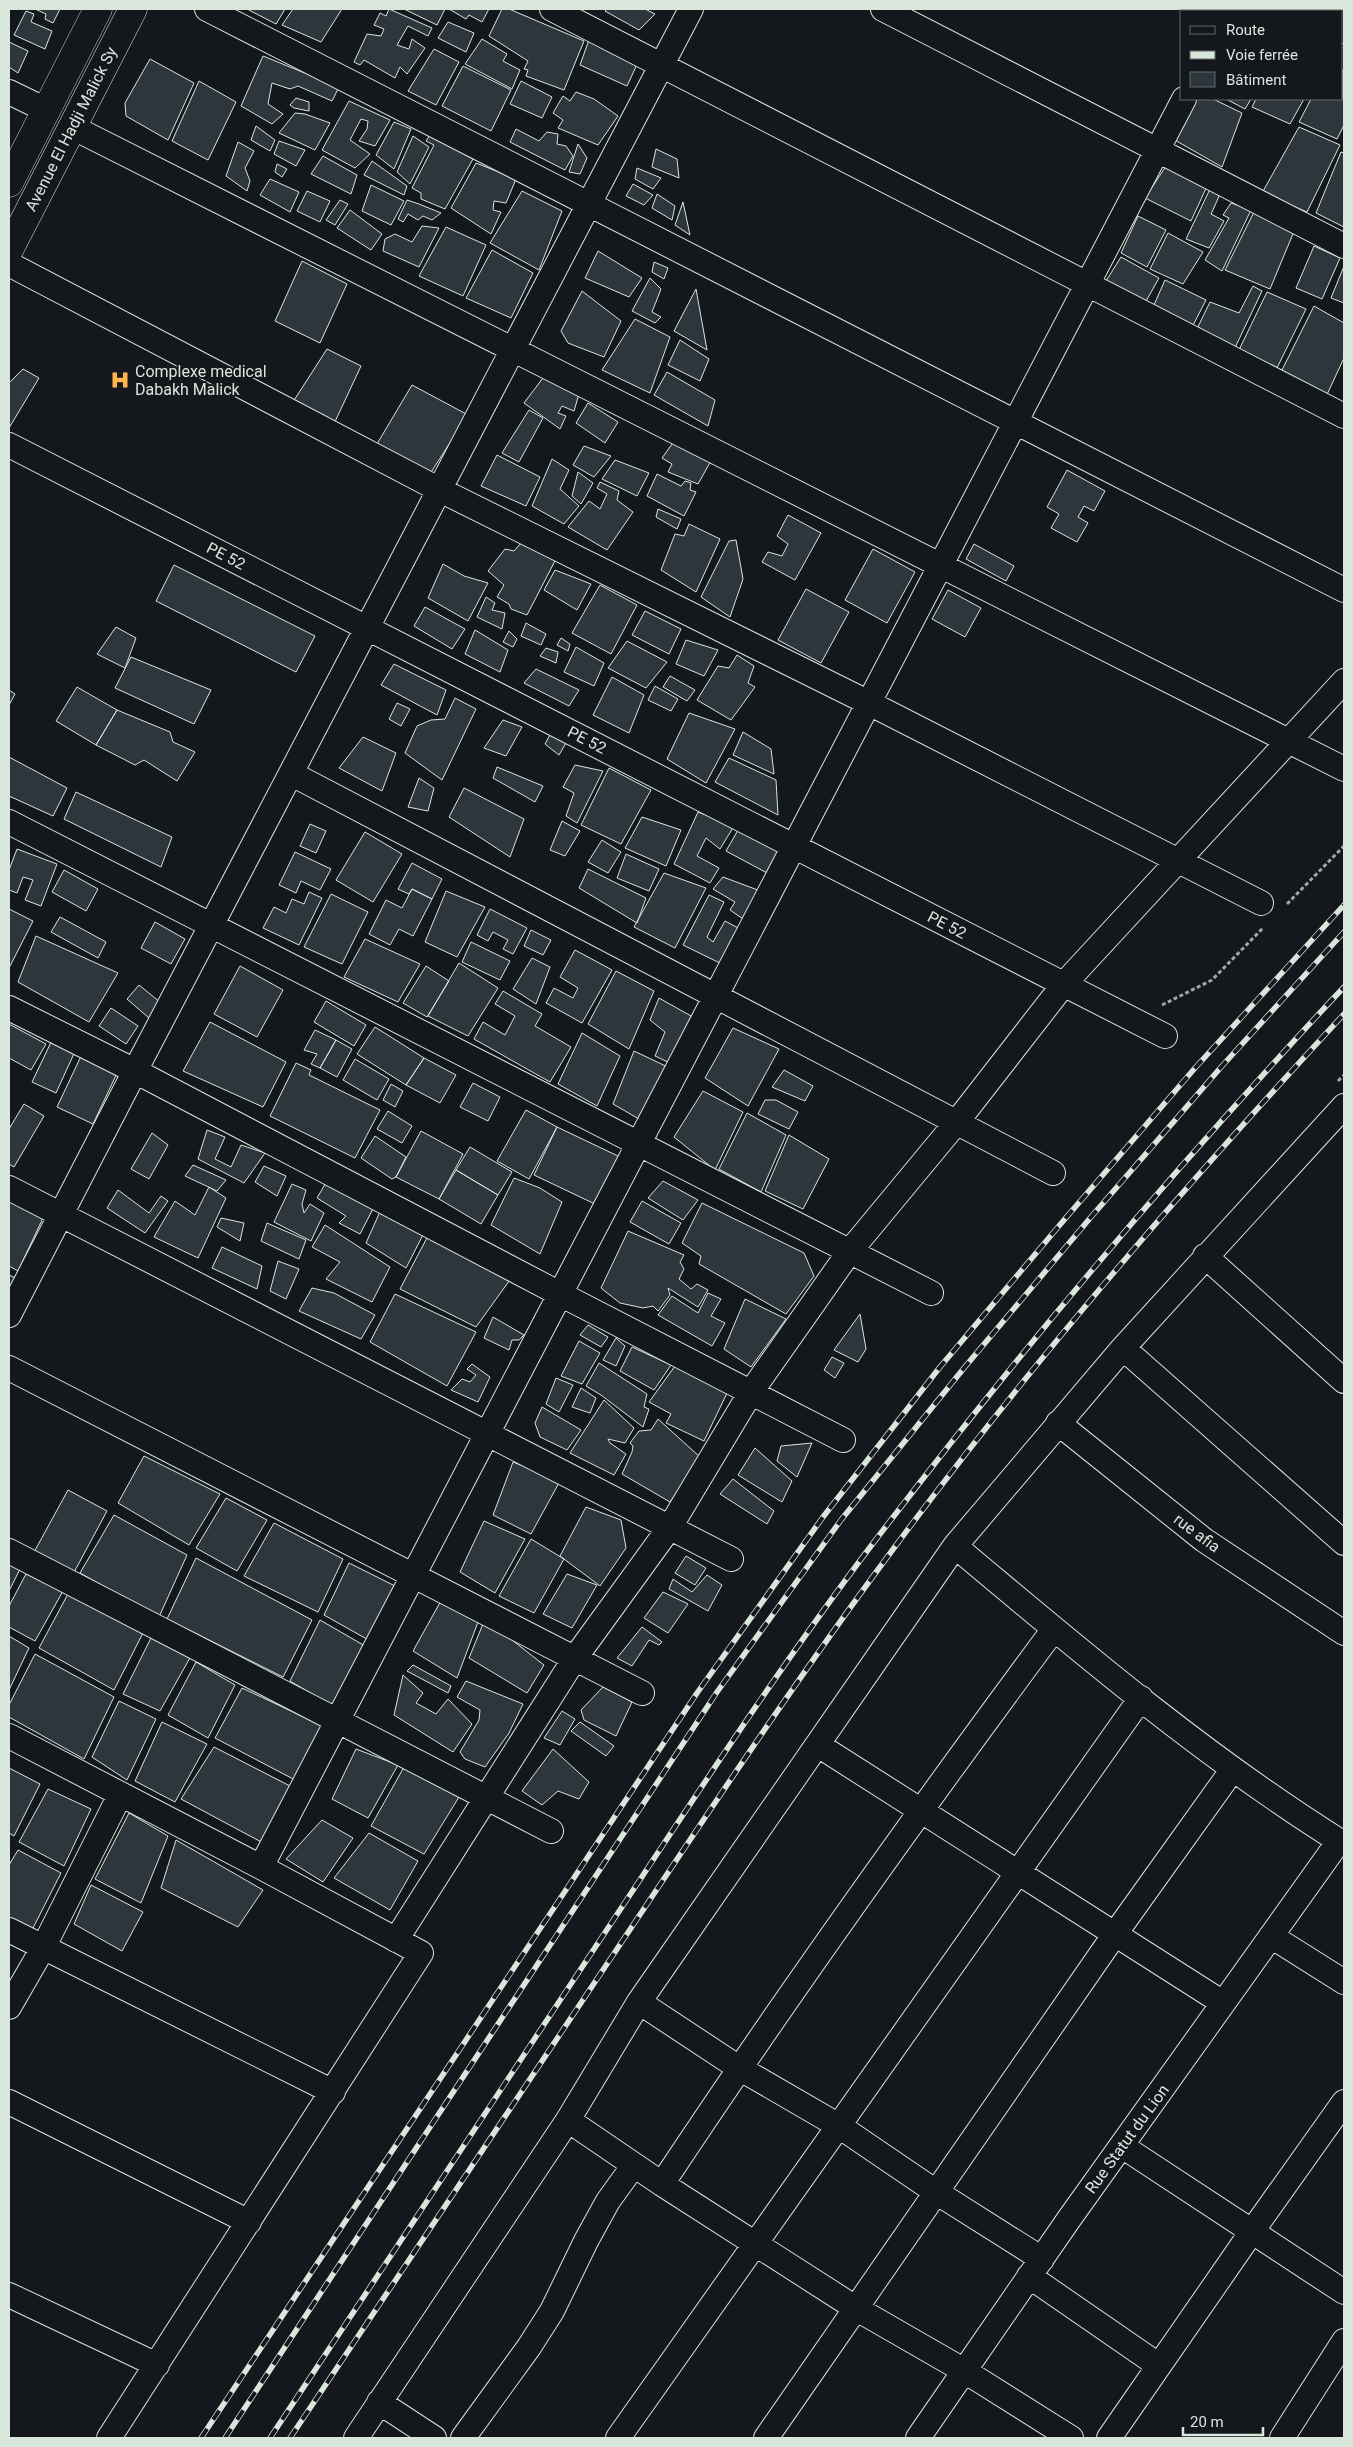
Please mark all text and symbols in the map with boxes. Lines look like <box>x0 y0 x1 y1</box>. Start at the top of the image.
legend <box>1180 10 1343 100</box>
text: Route <box>1226 21 1265 39</box>
street label: Avenue El Hadji Malick Sy <box>21 43 121 214</box>
text: Voie ferrée <box>1226 46 1298 64</box>
text: Bâtiment <box>1226 71 1286 89</box>
place label: Complexe medical Dabakh Malick <box>135 362 267 399</box>
hospital icon: Complexe medical Dabakh Malick <box>109 369 131 391</box>
street label: PE 52 <box>203 538 249 574</box>
street label: PE 52 <box>564 722 610 758</box>
street label: PE 52 <box>924 907 970 943</box>
street label: rue afia <box>1170 1509 1224 1557</box>
street label: Rue Statut du Lion <box>1081 2081 1173 2197</box>
scale bar <box>1183 2404 1263 2436</box>
text: 20 m <box>1190 2413 1224 2431</box>

